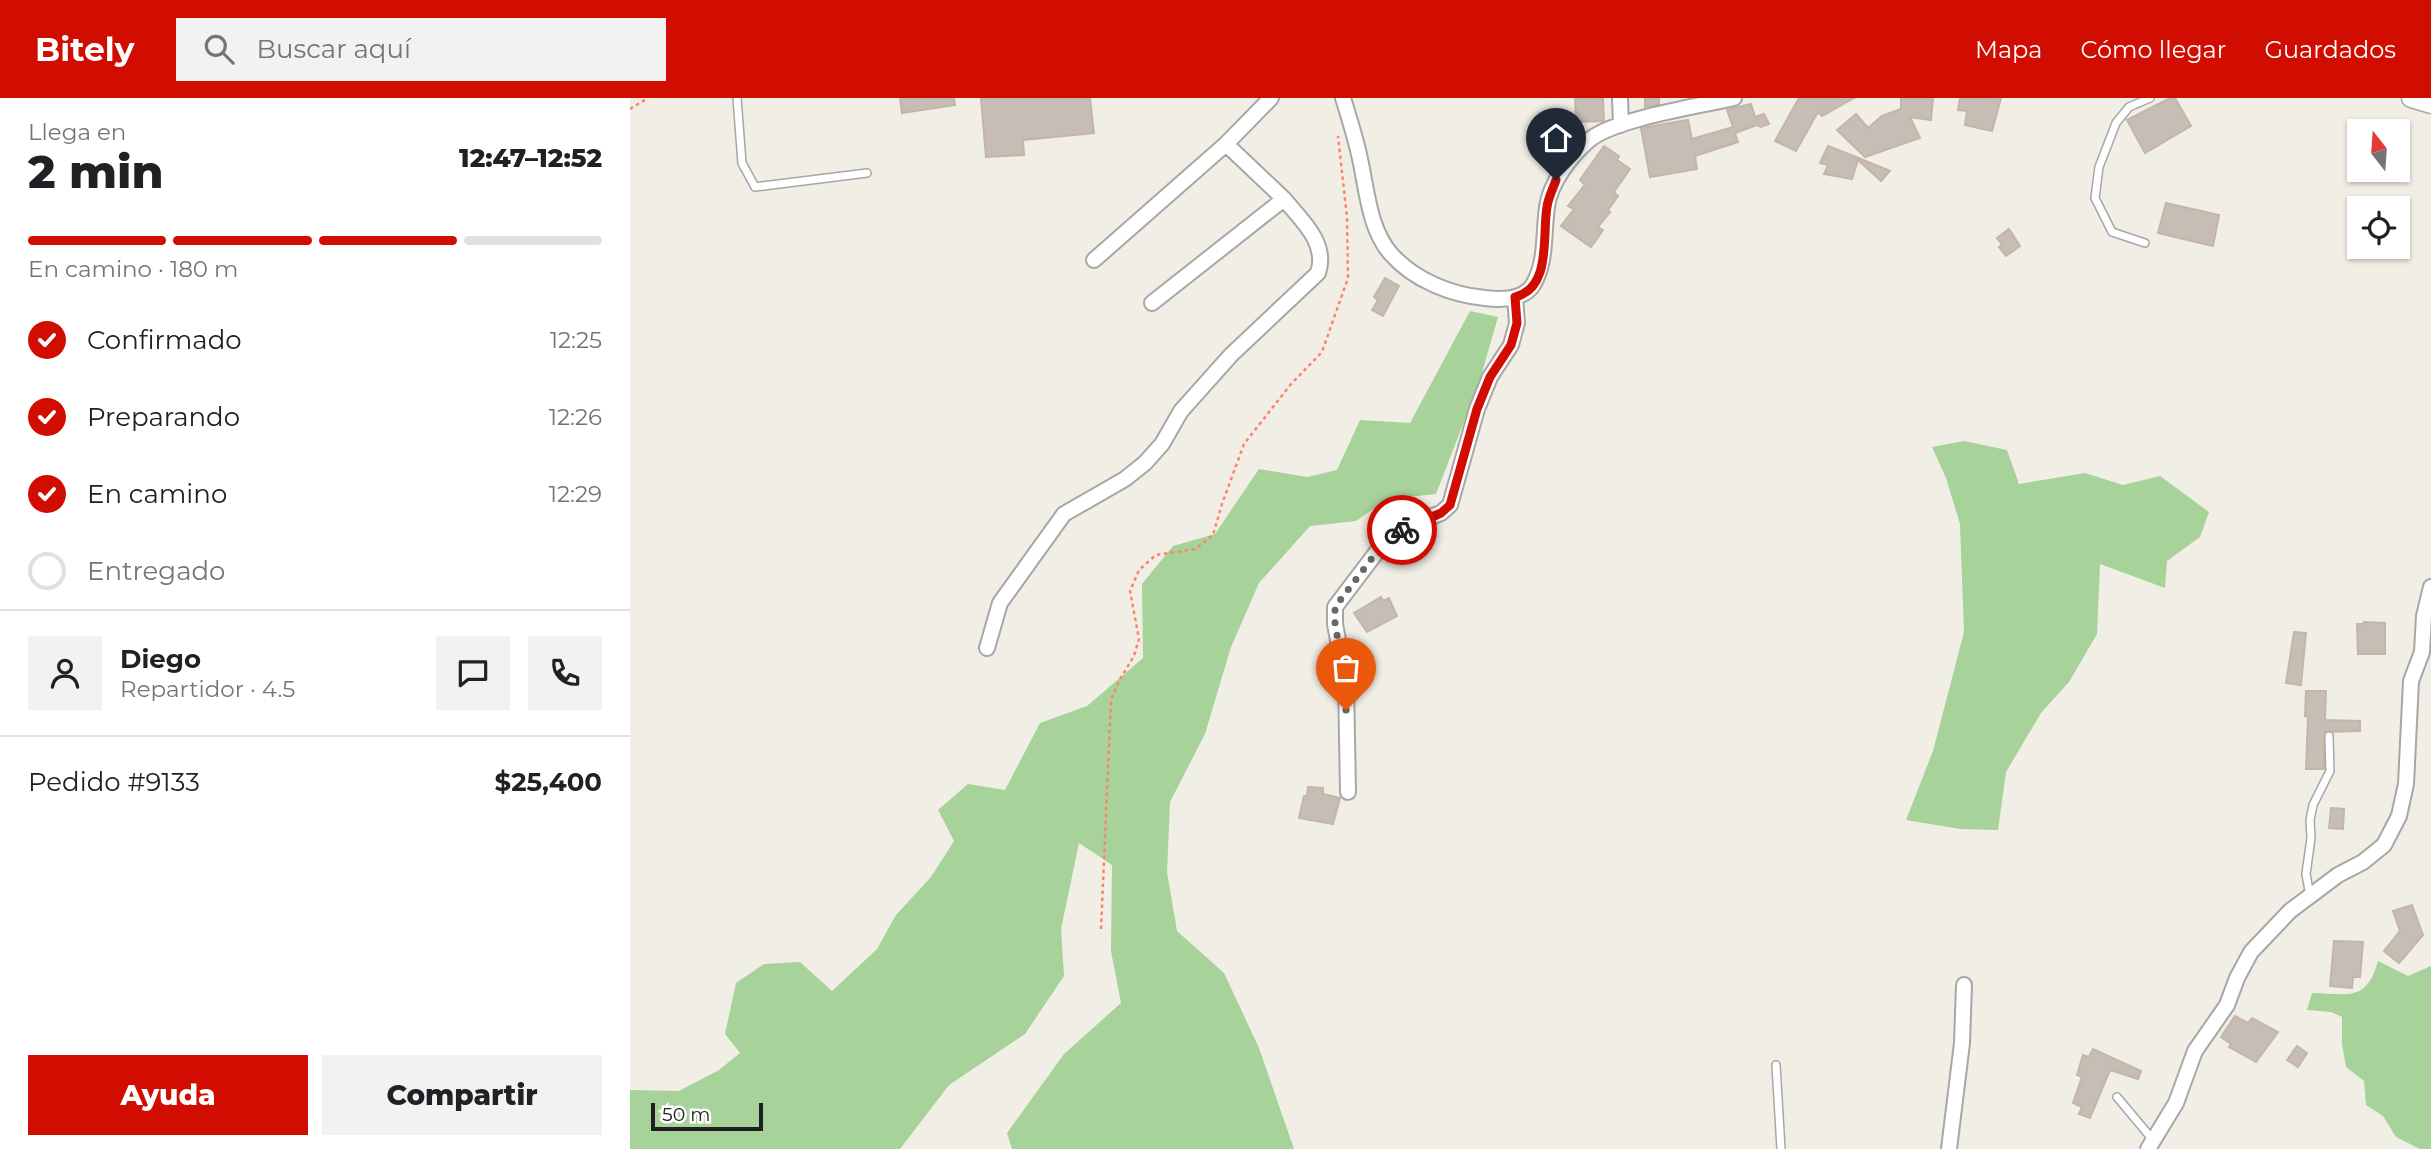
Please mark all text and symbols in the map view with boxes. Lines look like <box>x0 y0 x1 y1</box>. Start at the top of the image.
search box <box>176 18 666 81</box>
text: Bitely <box>35 29 134 69</box>
icon: search <box>200 30 238 68</box>
text: Buscar aquí <box>256 33 411 65</box>
text: Mapa <box>1975 35 2042 64</box>
text: Cómo llegar <box>2080 35 2226 64</box>
text: Guardados <box>2264 35 2396 64</box>
pin <box>1526 108 1586 180</box>
text: Llega en <box>28 118 126 146</box>
icon: home <box>1537 119 1575 157</box>
north arrow <box>2347 119 2410 182</box>
map controls <box>2347 119 2410 259</box>
text: 12:47–12:52 <box>459 142 602 174</box>
text: 2 min <box>28 143 163 200</box>
button: locate <box>2347 196 2410 259</box>
text: En camino · 180 m <box>28 255 239 283</box>
icon: check <box>28 321 66 359</box>
text: Confirmado <box>87 324 242 356</box>
text: 12:25 <box>550 326 602 354</box>
icon: check <box>28 398 66 436</box>
text: Preparando <box>87 401 240 433</box>
text: 12:26 <box>549 403 602 431</box>
icon: check <box>28 475 66 513</box>
text: En camino <box>87 478 227 510</box>
text: 12:29 <box>549 480 602 508</box>
courier <box>1367 495 1437 565</box>
icon: bike <box>1383 511 1421 549</box>
text: Entregado <box>87 555 225 587</box>
button: person <box>28 636 102 710</box>
button: chat <box>436 636 510 710</box>
button: phone <box>528 636 602 710</box>
pin <box>1316 638 1376 710</box>
text: Diego <box>120 643 201 675</box>
icon: bag <box>1327 649 1365 687</box>
text: Repartidor · 4.5 <box>120 675 295 703</box>
text: Pedido #9133 <box>28 766 200 798</box>
text: $25,400 <box>495 766 602 798</box>
button: Ayuda <box>28 1055 308 1135</box>
button: Compartir <box>322 1055 602 1135</box>
scale bar <box>651 1100 763 1132</box>
text: 50 m <box>662 1103 710 1126</box>

